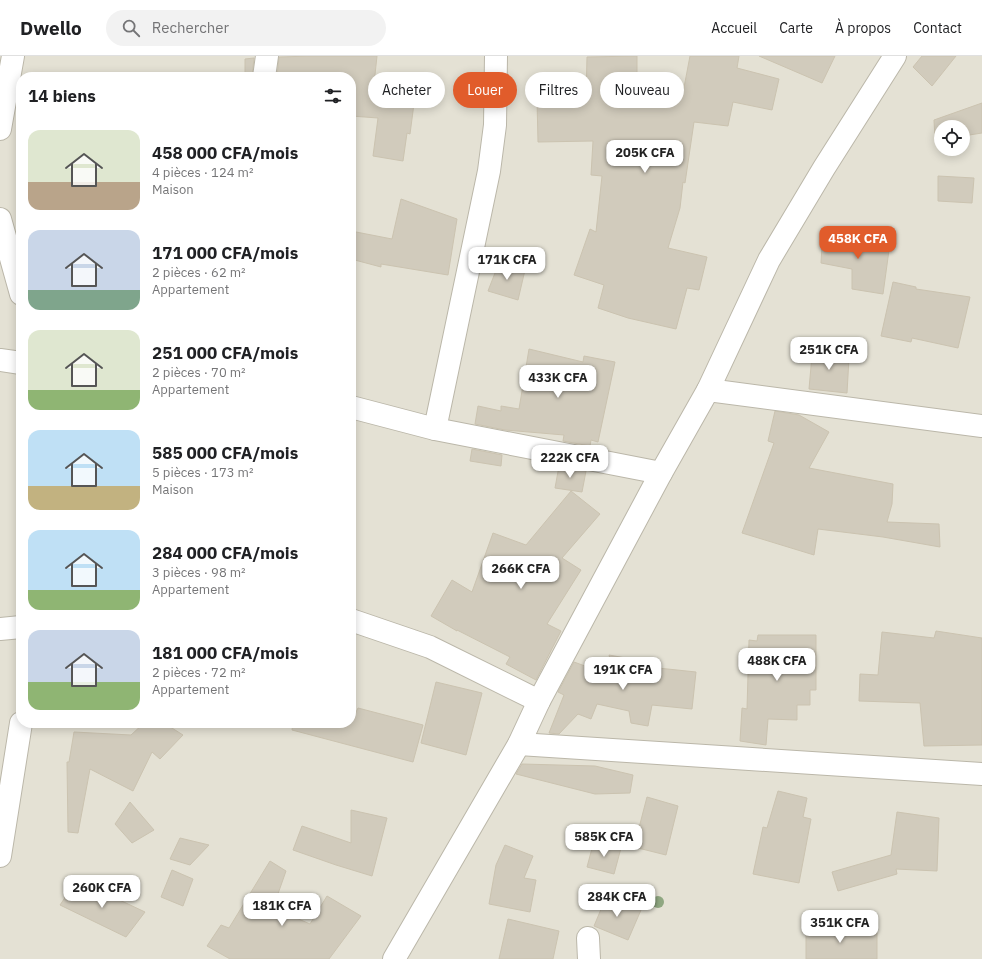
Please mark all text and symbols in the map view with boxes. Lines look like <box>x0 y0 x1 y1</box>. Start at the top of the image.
search box <box>106 10 386 46</box>
text: Dwello <box>20 16 82 40</box>
icon: search <box>120 17 142 39</box>
text: Rechercher <box>152 18 229 37</box>
text: Accueil <box>711 19 757 37</box>
text: Carte <box>779 19 813 37</box>
text: À propos <box>835 19 891 37</box>
text: Contact <box>913 19 962 37</box>
chip: Acheter <box>368 72 445 108</box>
chip: Louer <box>453 72 517 108</box>
chip: Filtres <box>525 72 592 108</box>
chip: Nouveau <box>600 72 684 108</box>
text: 14 biens <box>28 85 96 107</box>
icon: filters <box>322 85 344 107</box>
map controls <box>934 120 970 156</box>
button: locate <box>934 120 970 156</box>
pin: 205K CFA <box>604 140 686 174</box>
text: 458 000 CFA/mois <box>152 142 298 164</box>
text: 205K CFA <box>615 144 675 161</box>
icon: home <box>60 146 108 194</box>
text: 4 pièces · 124 m² <box>152 164 253 181</box>
text: Maison <box>152 181 194 198</box>
pin: 458K CFA <box>817 226 899 260</box>
text: 458K CFA <box>828 230 888 247</box>
text: 171 000 CFA/mois <box>152 242 298 264</box>
icon: home <box>60 246 108 294</box>
pin: 171K CFA <box>466 247 548 281</box>
text: 171K CFA <box>477 251 537 268</box>
text: 2 pièces · 62 m² <box>152 264 246 281</box>
text: Appartement <box>152 281 229 298</box>
pin: 251K CFA <box>788 337 870 371</box>
text: 251K CFA <box>799 341 859 358</box>
text: 251 000 CFA/mois <box>152 342 298 364</box>
icon: home <box>60 346 108 394</box>
text: 2 pièces · 70 m² <box>152 364 246 381</box>
pin: 433K CFA <box>517 365 599 399</box>
text: 433K CFA <box>528 369 588 386</box>
text: Appartement <box>152 381 229 398</box>
text: 585 000 CFA/mois <box>152 442 298 464</box>
pin: 222K CFA <box>529 445 611 479</box>
icon: home <box>60 446 108 494</box>
text: 222K CFA <box>540 449 600 466</box>
text: 5 pièces · 173 m² <box>152 464 253 481</box>
text: Maison <box>152 481 194 498</box>
text: 284 000 CFA/mois <box>152 542 298 564</box>
icon: home <box>60 546 108 594</box>
pin: 266K CFA <box>480 556 562 590</box>
text: 266K CFA <box>491 560 551 577</box>
text: 3 pièces · 98 m² <box>152 564 246 581</box>
text: Appartement <box>152 581 229 598</box>
text: 181 000 CFA/mois <box>152 642 298 664</box>
icon: home <box>60 646 108 694</box>
pin: 488K CFA <box>736 648 818 682</box>
text: 488K CFA <box>747 652 807 669</box>
pin: 191K CFA <box>582 657 664 691</box>
text: 191K CFA <box>593 661 653 678</box>
text: 2 pièces · 72 m² <box>152 664 246 681</box>
text: Appartement <box>152 681 229 698</box>
pin: 585K CFA <box>563 824 645 858</box>
text: 585K CFA <box>574 828 634 845</box>
pin: 260K CFA <box>61 875 143 909</box>
text: 260K CFA <box>72 879 132 896</box>
pin: 284K CFA <box>576 884 658 918</box>
text: 284K CFA <box>587 888 647 905</box>
pin: 181K CFA <box>241 893 323 927</box>
text: 181K CFA <box>252 897 312 914</box>
pin: 351K CFA <box>799 910 881 944</box>
text: 351K CFA <box>810 914 870 931</box>

